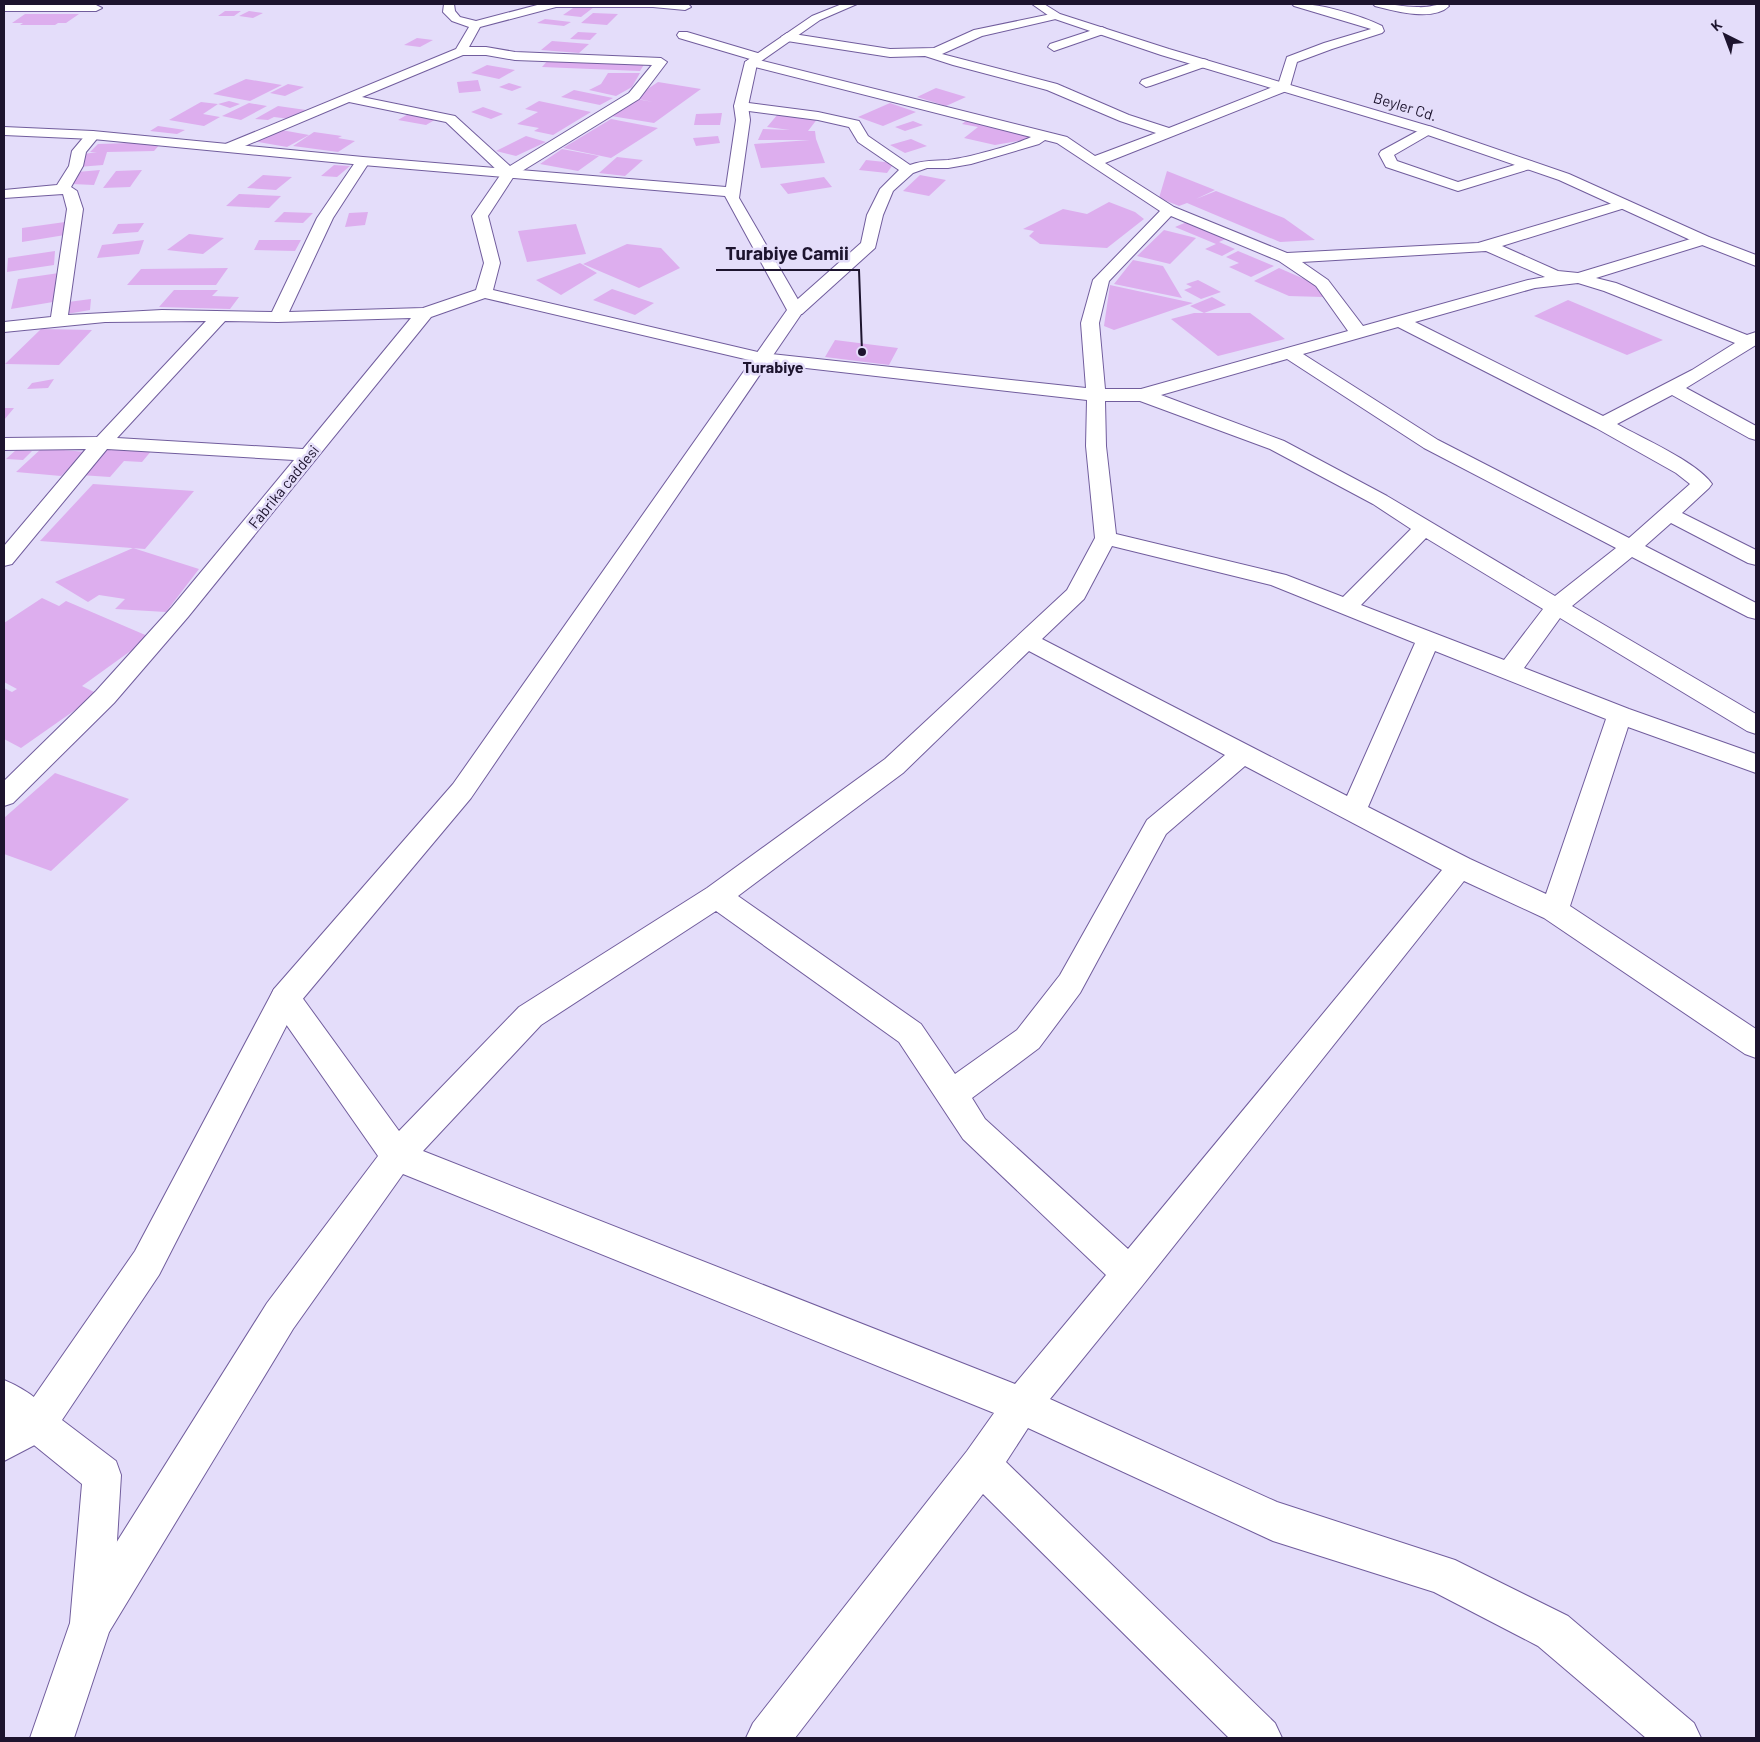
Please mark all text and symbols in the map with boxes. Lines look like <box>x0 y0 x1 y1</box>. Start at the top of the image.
north arrow <box>1700 10 1750 60</box>
text: K <box>1707 16 1725 34</box>
street label: Beyler Cd. <box>1371 88 1439 124</box>
callout: Turabiye Camii <box>716 236 859 270</box>
text: Turabiye Camii <box>725 241 849 264</box>
district label: Turabiye <box>742 357 804 376</box>
street label: Fabrika caddesi <box>244 441 322 532</box>

